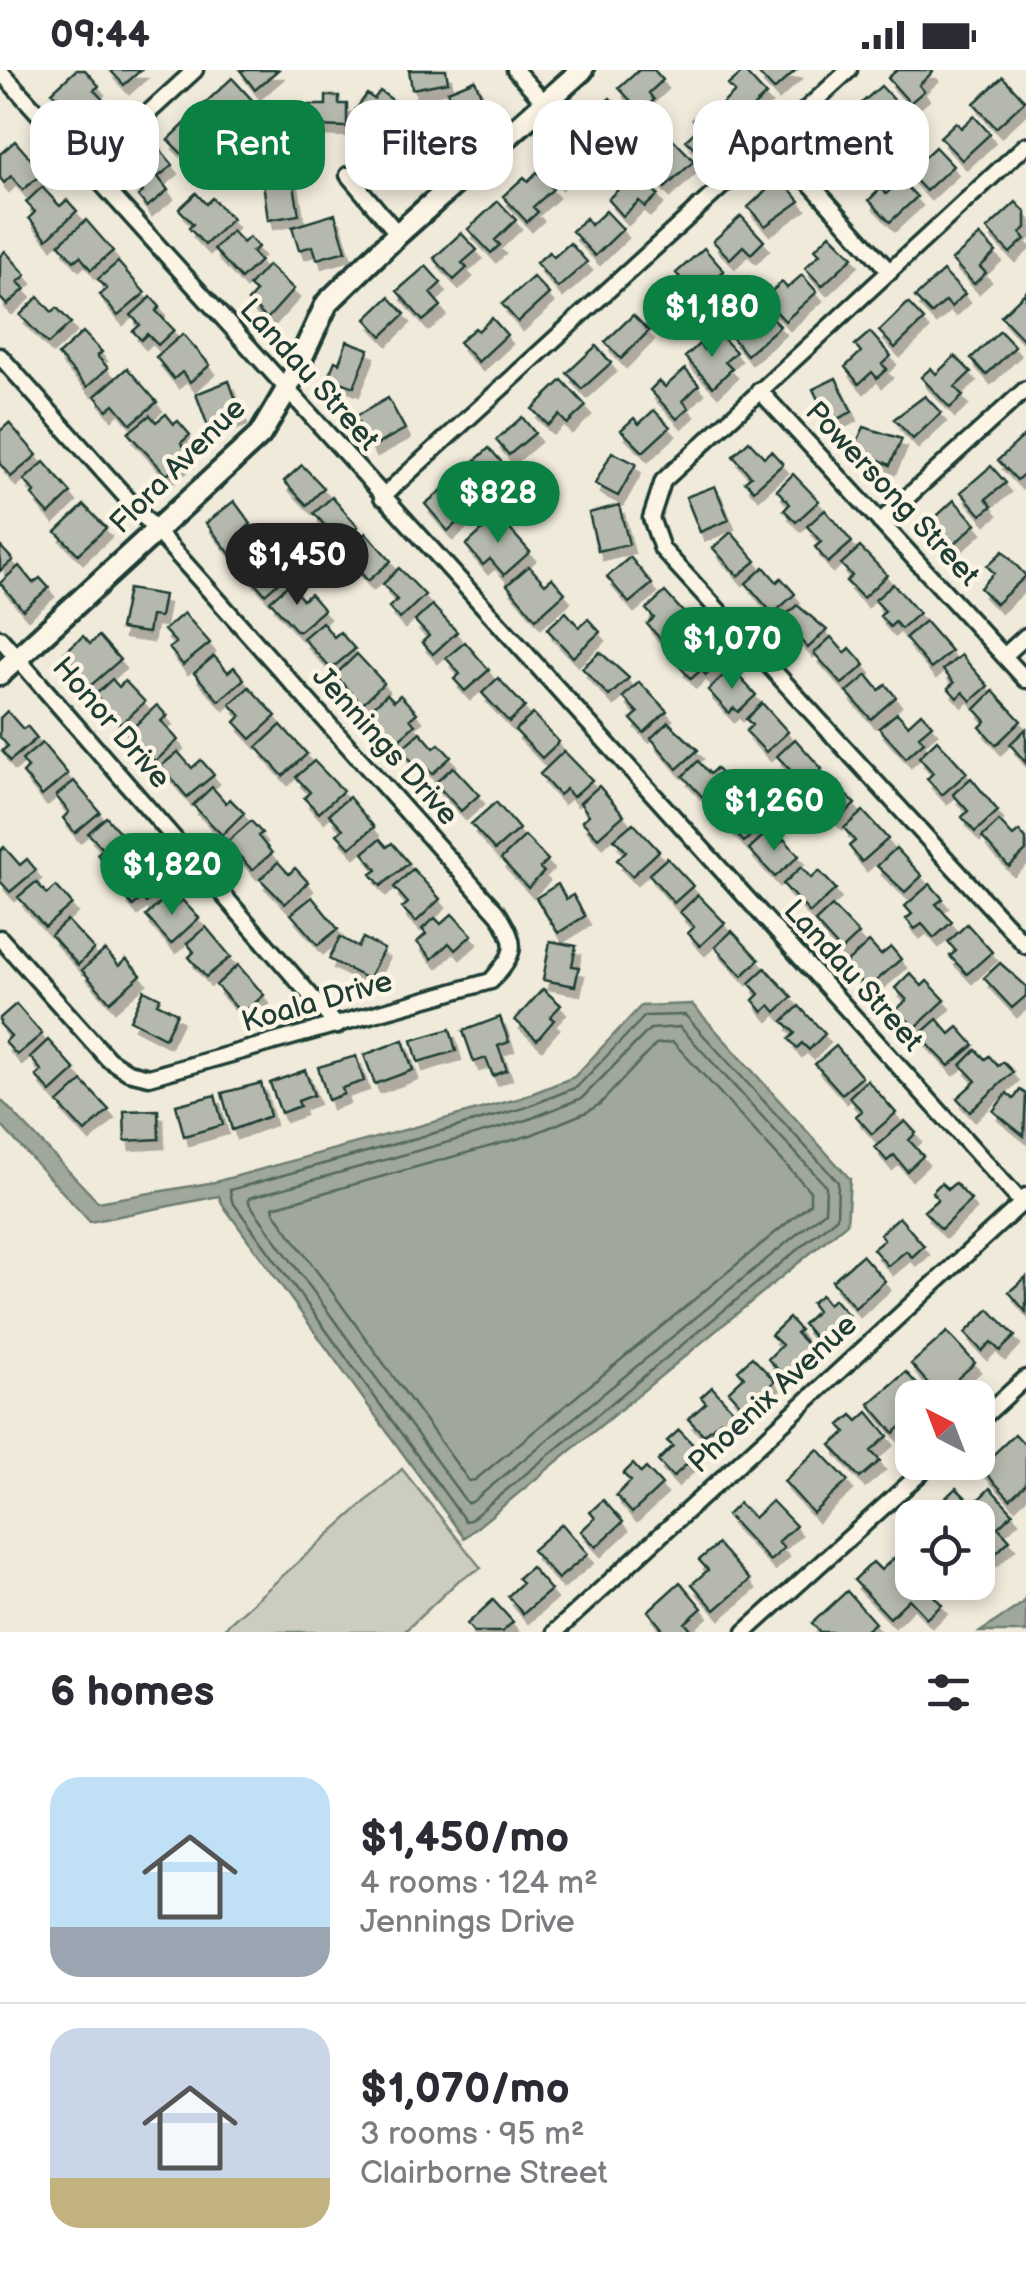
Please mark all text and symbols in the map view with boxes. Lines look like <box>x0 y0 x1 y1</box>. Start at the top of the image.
text: 09:44 <box>50 13 150 58</box>
chip: Buy <box>30 100 159 190</box>
chip: Rent <box>179 100 325 190</box>
chip: Filters <box>345 100 513 190</box>
chip: New <box>533 100 673 190</box>
chip: Apartment <box>693 100 929 190</box>
pin: $1,180 <box>631 275 793 360</box>
text: $1,180 <box>665 288 759 327</box>
street label: Landau Street <box>232 292 386 458</box>
street label: Flora Avenue <box>103 391 253 541</box>
street label: Powersong Street <box>797 394 987 594</box>
pin: $828 <box>439 461 557 546</box>
text: $828 <box>459 474 537 513</box>
pin: $1,450 <box>216 523 378 608</box>
text: $1,450 <box>248 536 346 575</box>
pin: $1,070 <box>651 607 813 692</box>
text: $1,070 <box>682 620 782 659</box>
street label: Honor Drive <box>44 650 178 796</box>
street label: Jennings Drive <box>304 659 466 833</box>
pin: $1,260 <box>693 769 855 854</box>
text: $1,260 <box>724 782 824 821</box>
pin: $1,820 <box>91 833 253 918</box>
text: $1,820 <box>122 846 222 885</box>
street label: Landau Street <box>776 893 930 1059</box>
street label: Koala Drive <box>237 963 397 1041</box>
street label: Phoenix Avenue <box>681 1307 865 1481</box>
north arrow <box>895 1380 995 1480</box>
map controls <box>895 1380 995 1600</box>
button: locate <box>895 1500 995 1600</box>
icon: filters <box>921 1665 976 1720</box>
text: 6 homes <box>50 1667 214 1718</box>
text: $1,450/mo <box>360 1813 569 1864</box>
icon: home <box>130 1817 250 1937</box>
text: 4 rooms · 124 m² <box>360 1864 598 1903</box>
text: Jennings Drive <box>360 1903 575 1942</box>
text: $1,070/mo <box>360 2064 570 2115</box>
icon: home <box>130 2068 250 2188</box>
text: 3 rooms · 95 m² <box>360 2115 585 2154</box>
text: Clairborne Street <box>360 2154 607 2193</box>

